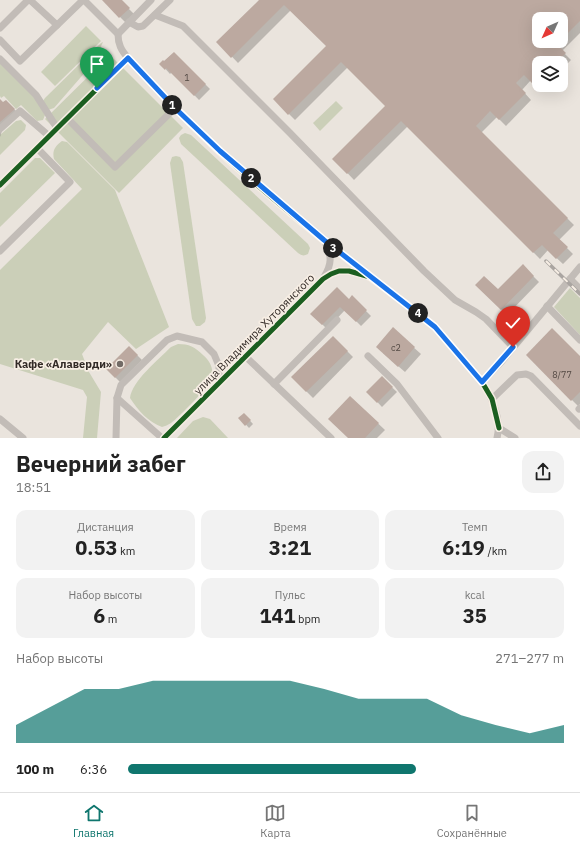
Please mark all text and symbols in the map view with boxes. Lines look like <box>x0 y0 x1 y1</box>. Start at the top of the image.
north arrow <box>532 12 568 48</box>
map controls <box>532 12 568 92</box>
pin <box>80 47 114 88</box>
icon: arrive <box>86 53 108 75</box>
button: layers <box>532 56 568 92</box>
house number: 1 <box>184 72 190 83</box>
pin: 1 <box>162 95 182 115</box>
text: 1 <box>169 98 175 112</box>
pin: 2 <box>241 168 261 188</box>
text: 2 <box>248 171 254 185</box>
pin: 3 <box>323 238 343 258</box>
text: 3 <box>330 241 336 255</box>
street label: улица Владимира Хуторянского <box>191 271 317 397</box>
pin: 4 <box>408 303 428 323</box>
text: 4 <box>415 306 421 320</box>
pin <box>496 306 530 347</box>
icon: check <box>502 312 524 334</box>
house number: с2 <box>391 342 401 353</box>
place label: Кафе «Алаверди» <box>15 357 112 371</box>
marker: Кафе «Алаверди» <box>115 359 125 369</box>
house number: 8/77 <box>552 369 572 380</box>
text: Вечерний забег <box>16 449 186 478</box>
button: share <box>522 451 564 493</box>
text: 18:51 <box>16 479 51 496</box>
text: Дистанция <box>77 520 134 534</box>
text: Время <box>273 520 307 534</box>
text: Темп <box>462 520 487 534</box>
text: 0.53 <box>75 534 117 561</box>
text: 3:21 <box>269 534 311 561</box>
text: 6:19 <box>442 534 485 561</box>
text: km <box>117 544 135 558</box>
text: /km <box>485 544 507 558</box>
text: Набор высоты <box>68 588 142 602</box>
text: Пульс <box>275 588 305 602</box>
text: kcal <box>465 588 485 602</box>
text: 6 <box>93 602 105 629</box>
text: 141 <box>260 602 296 629</box>
text: 35 <box>463 602 487 629</box>
text: m <box>105 612 117 626</box>
text: bpm <box>296 612 320 626</box>
text: Набор высоты <box>16 650 103 667</box>
text: 271–277 m <box>495 650 564 667</box>
text: 100 m <box>16 761 54 778</box>
text: 6:36 <box>80 761 107 778</box>
tab: Главная <box>73 802 114 840</box>
tab: Карта <box>260 802 291 840</box>
tab: Сохранённые <box>437 802 507 840</box>

